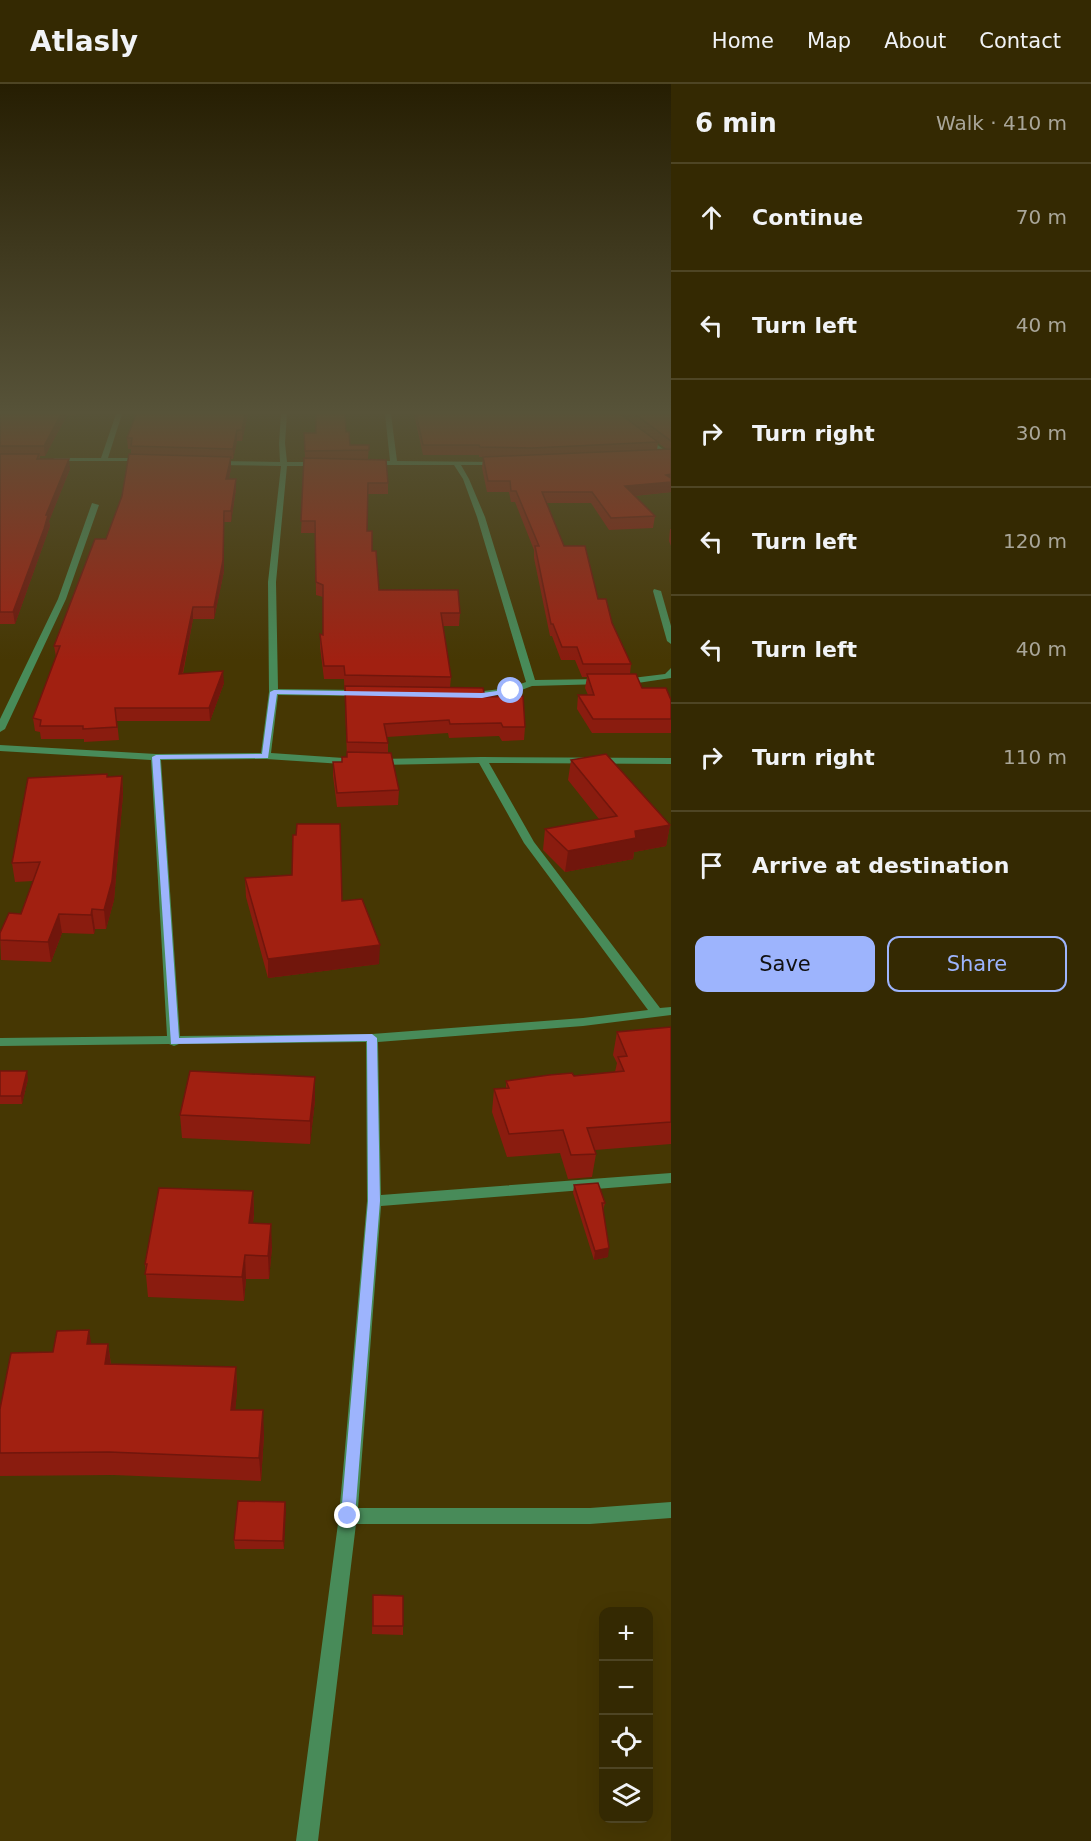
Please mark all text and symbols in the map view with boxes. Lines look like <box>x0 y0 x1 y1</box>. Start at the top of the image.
text: Atlasly <box>30 25 138 58</box>
text: Home <box>712 29 774 53</box>
text: Map <box>807 29 851 53</box>
text: About <box>884 29 946 53</box>
text: Contact <box>979 29 1061 53</box>
text: 6 min <box>695 108 777 138</box>
text: Walk · 410 m <box>936 111 1067 135</box>
icon: ahead <box>695 201 728 234</box>
text: Continue <box>752 205 863 230</box>
text: 70 m <box>1016 205 1067 229</box>
icon: left <box>695 309 728 342</box>
text: Turn left <box>752 313 857 338</box>
text: 40 m <box>1016 313 1067 337</box>
icon: right <box>695 417 728 450</box>
text: Turn right <box>752 421 875 446</box>
text: 30 m <box>1016 421 1067 445</box>
icon: left <box>695 525 728 558</box>
text: Turn left <box>752 529 857 554</box>
text: 120 m <box>1003 529 1067 553</box>
icon: left <box>695 633 728 666</box>
text: Turn left <box>752 637 857 662</box>
text: 40 m <box>1016 637 1067 661</box>
route start <box>497 677 523 703</box>
icon: right <box>695 741 728 774</box>
text: Turn right <box>752 745 875 770</box>
text: 110 m <box>1003 745 1067 769</box>
icon: arrive <box>695 849 728 882</box>
text: Arrive at destination <box>752 853 1009 878</box>
button: Save <box>695 936 875 992</box>
button: Share <box>887 936 1067 992</box>
route end <box>334 1502 360 1528</box>
map controls <box>599 1607 653 1823</box>
button: + <box>599 1607 653 1661</box>
button: − <box>599 1661 653 1715</box>
button: locate <box>599 1715 653 1769</box>
button: layers <box>599 1769 653 1823</box>

